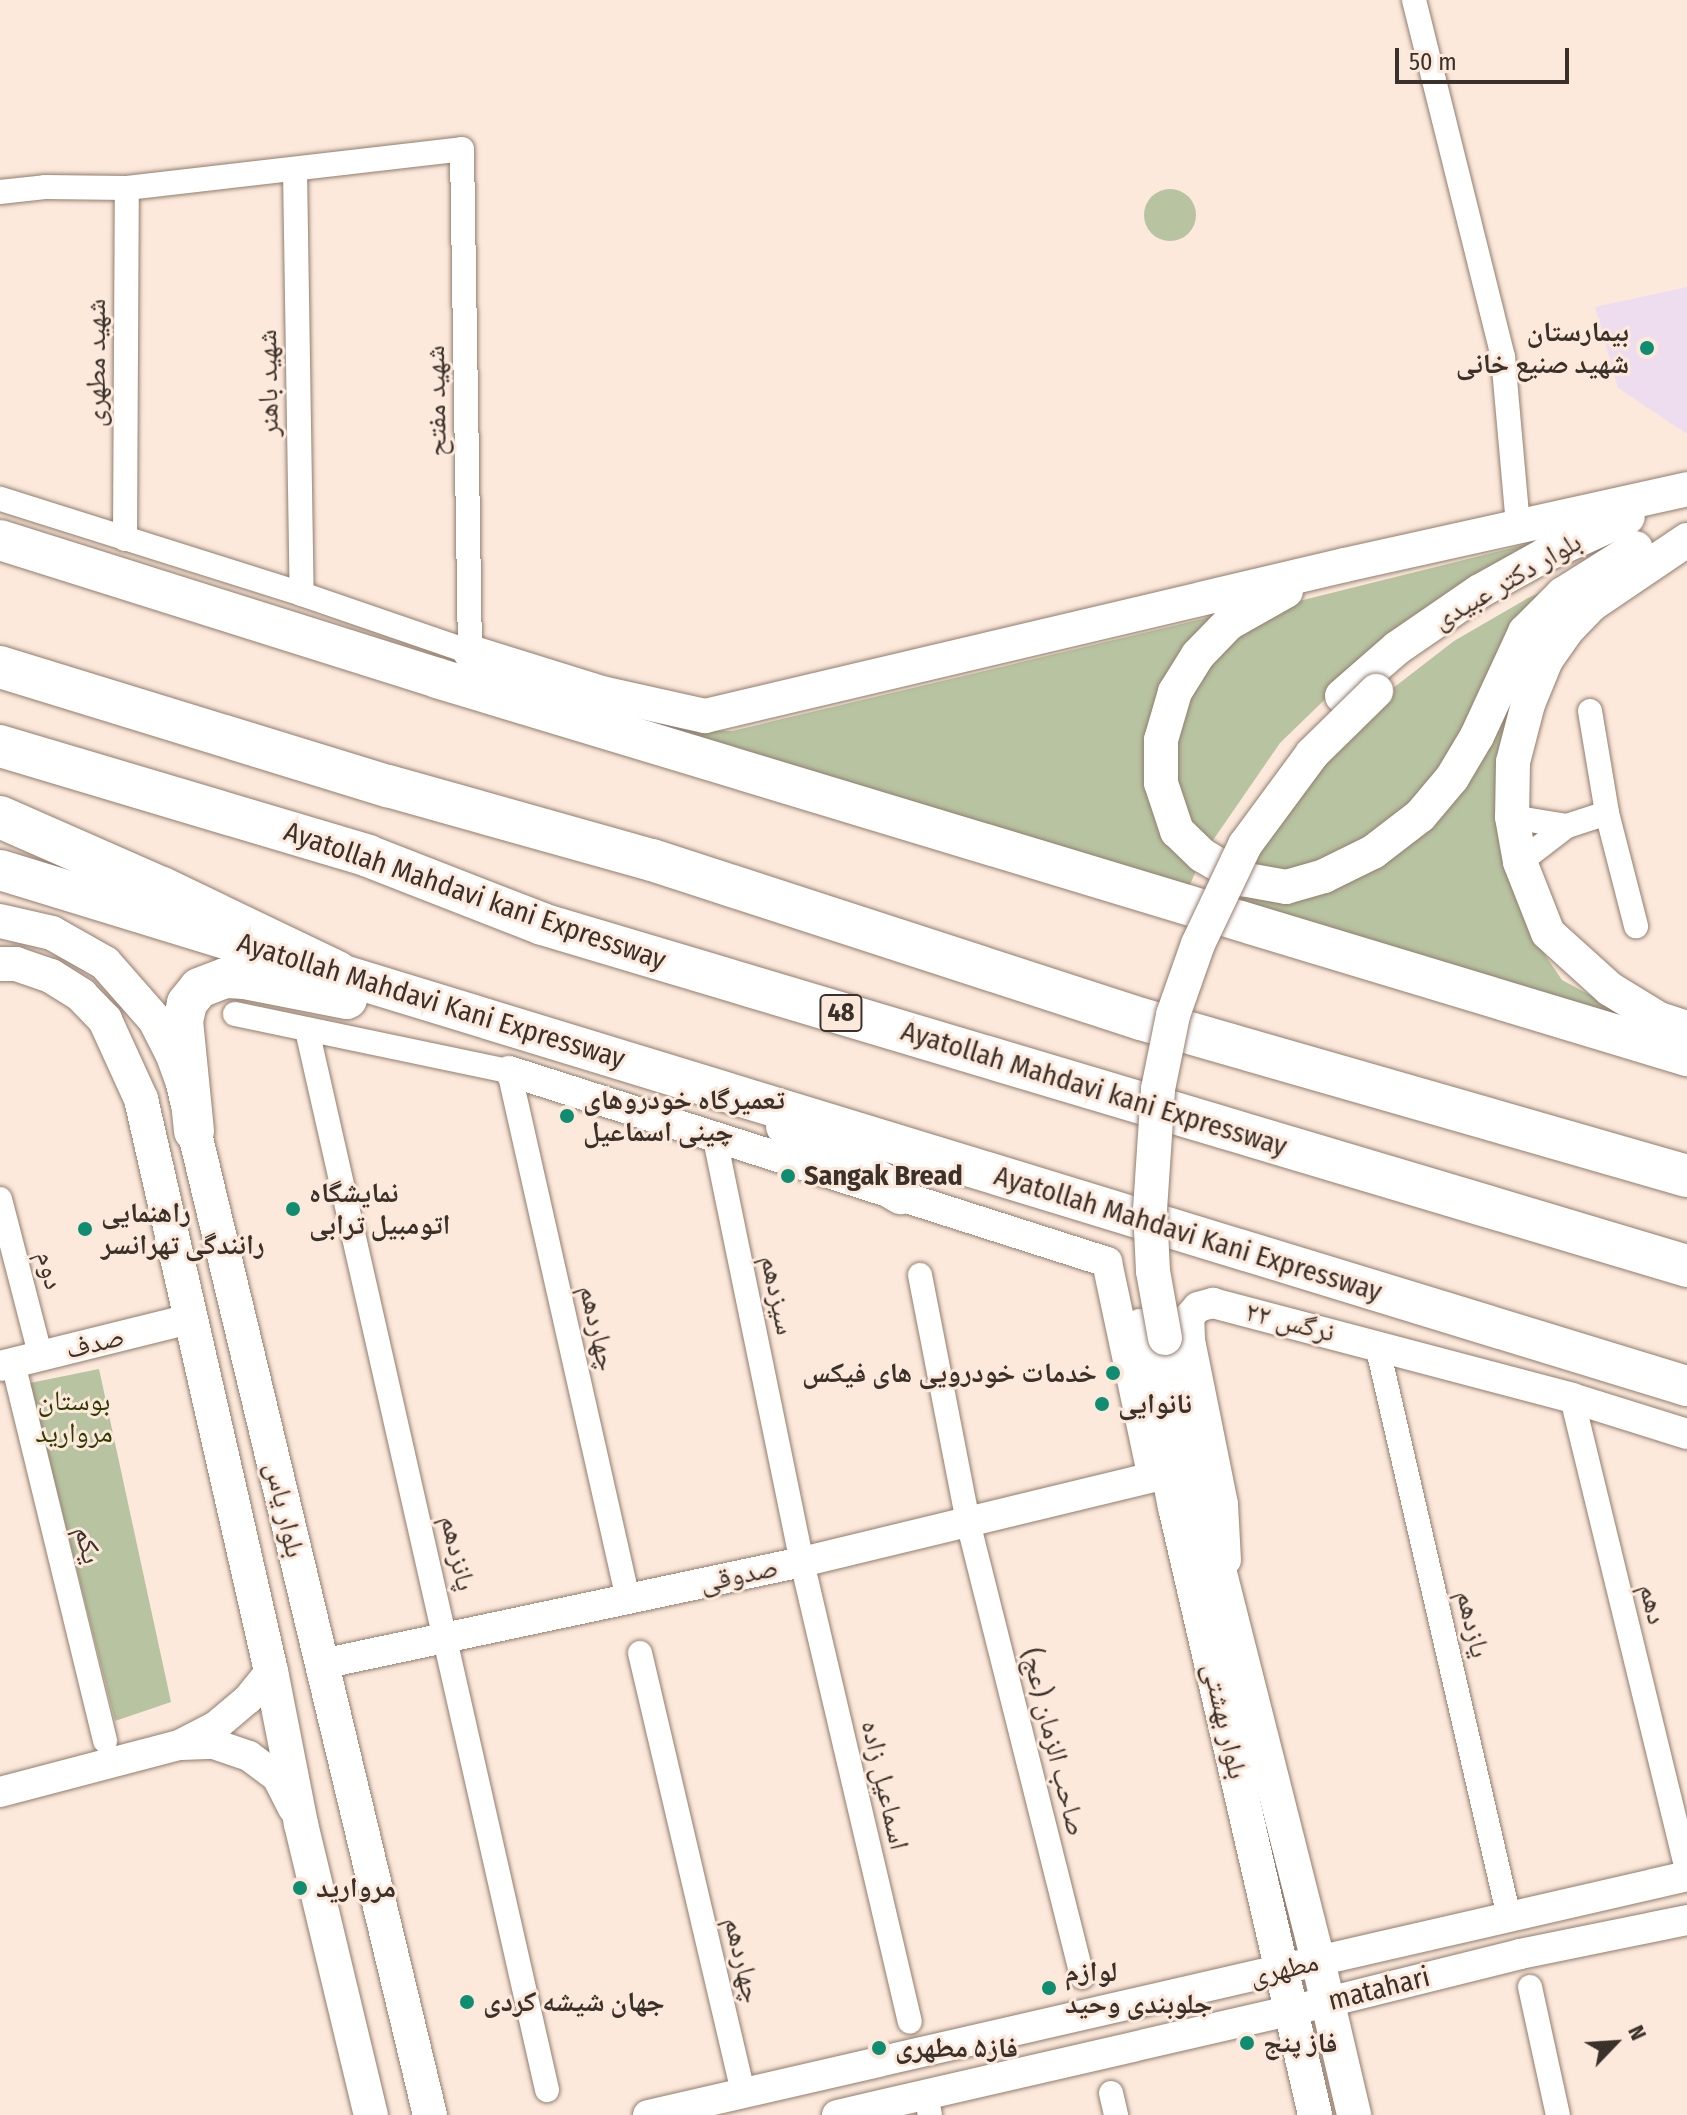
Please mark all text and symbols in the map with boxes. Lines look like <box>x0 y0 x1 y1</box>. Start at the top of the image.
scale bar <box>1399 32 1573 82</box>
text: 50 m <box>1409 48 1457 76</box>
street label: شهید مطهری <box>79 299 113 427</box>
place label: بیمارستان شهید صنیع خانی <box>1456 315 1629 381</box>
street label: شهید باهنر <box>250 329 286 437</box>
marker: بیمارستان شهید صنیع خانی <box>1636 337 1658 359</box>
street label: شهید مفتح <box>418 345 454 457</box>
street label: بلوار دکتر عبیدی <box>1427 525 1587 637</box>
street label: Ayatollah Mahdavi kani Expressway <box>280 815 670 977</box>
street label: Ayatollah Mahdavi Kani Expressway <box>233 926 629 1076</box>
road number: 48 <box>819 991 863 1035</box>
street label: Ayatollah Mahdavi kani Expressway <box>897 1014 1291 1164</box>
place label: تعمیرگاه خودروهای چینی اسماعیل <box>583 1083 785 1149</box>
marker: تعمیرگاه خودروهای چینی اسماعیل <box>558 1107 576 1125</box>
place label: Sangak Bread <box>804 1159 963 1193</box>
street label: Ayatollah Mahdavi Kani Expressway <box>990 1159 1386 1309</box>
marker: Sangak Bread <box>779 1167 797 1185</box>
place label: نمایشگاه اتومبیل ترابی <box>309 1176 450 1242</box>
place label: راهنمایی رانندگی تهرانسر <box>101 1196 265 1262</box>
marker: نمایشگاه اتومبیل ترابی <box>284 1200 302 1218</box>
marker: راهنمایی رانندگی تهرانسر <box>76 1220 94 1238</box>
street label: دوم <box>29 1247 71 1293</box>
street label: سیزدهم <box>753 1252 803 1338</box>
street label: چهاردهم <box>572 1282 624 1374</box>
street label: نرگس ۲۲ <box>1242 1295 1338 1349</box>
street label: صدف <box>62 1320 128 1366</box>
place label: خدمات خودرویی های فیکس <box>802 1356 1097 1390</box>
marker: خدمات خودرویی های فیکس <box>1104 1364 1122 1382</box>
park label: بوستان مروارید <box>35 1384 113 1450</box>
place label: نانوایی <box>1118 1387 1192 1421</box>
marker: نانوایی <box>1093 1395 1111 1413</box>
street label: بلوار یاس <box>258 1459 312 1561</box>
street label: پانزدهم <box>433 1512 483 1594</box>
street label: یکم <box>67 1523 109 1567</box>
street label: صدوقی <box>697 1550 781 1600</box>
street label: دهم <box>1632 1580 1674 1628</box>
street label: یازدهم <box>1449 1587 1497 1661</box>
street label: صاحب الزمان (عج) <box>1014 1645 1094 1839</box>
street label: بلوار بهشتی <box>1195 1660 1255 1782</box>
street label: اسماعیل زاده <box>854 1717 916 1853</box>
place label: مروارید <box>316 1871 396 1905</box>
marker: مروارید <box>291 1879 309 1897</box>
street label: چهاردهم <box>717 1914 769 2006</box>
street label: مطهری <box>1246 1945 1322 1993</box>
place label: لوازم جلوبندی وحید <box>1065 1955 1213 2021</box>
street label: matahari <box>1325 1960 1433 2018</box>
marker: لوازم جلوبندی وحید <box>1040 1979 1058 1997</box>
place label: جهان شیشه کردی <box>483 1985 665 2019</box>
marker: جهان شیشه کردی <box>458 1993 476 2011</box>
north arrow <box>1575 2003 1655 2083</box>
text: N <box>1622 2021 1652 2044</box>
place label: فاز پنج <box>1263 2026 1337 2060</box>
place label: فاز۵ مطهری <box>895 2031 1018 2065</box>
marker: فاز پنج <box>1238 2034 1256 2052</box>
marker: فاز۵ مطهری <box>870 2039 888 2057</box>

